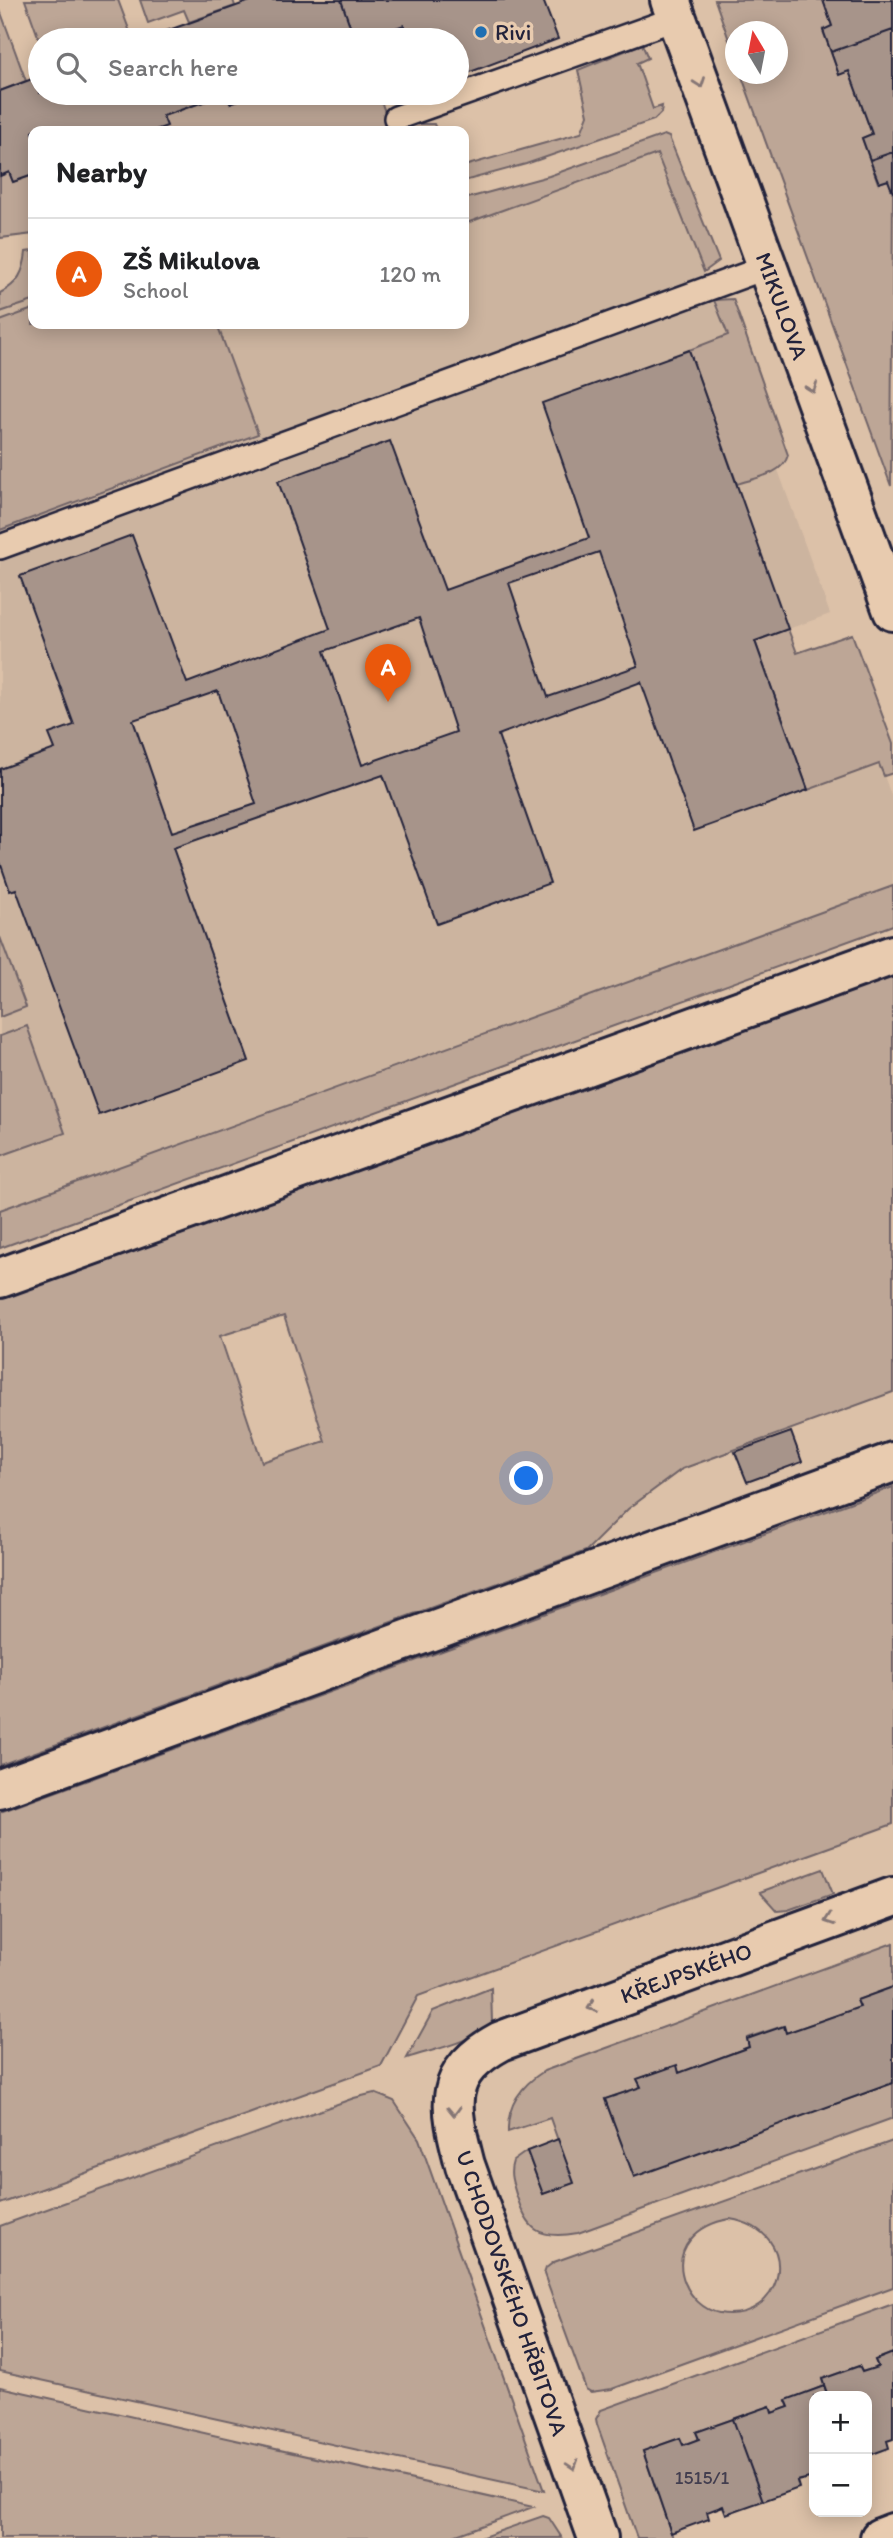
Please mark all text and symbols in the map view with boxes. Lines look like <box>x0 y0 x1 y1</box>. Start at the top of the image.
place label: Rivi <box>495 18 531 46</box>
north arrow <box>725 21 788 84</box>
marker: Rivi <box>473 24 489 40</box>
search box <box>28 28 469 105</box>
icon: search <box>52 48 90 86</box>
text: Search here <box>108 51 238 83</box>
one-way arrow <box>692 76 706 88</box>
text: Nearby <box>56 153 147 190</box>
text: ZŠ Mikulova <box>123 244 260 276</box>
street label: MIKULOVA <box>750 249 814 364</box>
text: A <box>72 260 86 288</box>
text: 120 m <box>380 260 441 288</box>
text: School <box>123 276 188 304</box>
one-way arrow <box>804 382 818 394</box>
pin: A <box>365 644 411 702</box>
your location <box>509 1461 543 1495</box>
one-way arrow <box>823 1912 835 1926</box>
street label: KŘEJPSKÉHO <box>616 1936 756 2010</box>
one-way arrow <box>587 1999 599 2013</box>
one-way arrow <box>446 2106 461 2117</box>
street label: U CHODOVSKÉHO HŘBITOVA <box>450 2147 574 2440</box>
map controls <box>809 2391 872 2517</box>
button: + <box>809 2391 872 2454</box>
button: − <box>809 2454 872 2517</box>
one-way arrow <box>565 2459 579 2471</box>
house number: 1515/1 <box>675 2466 729 2489</box>

